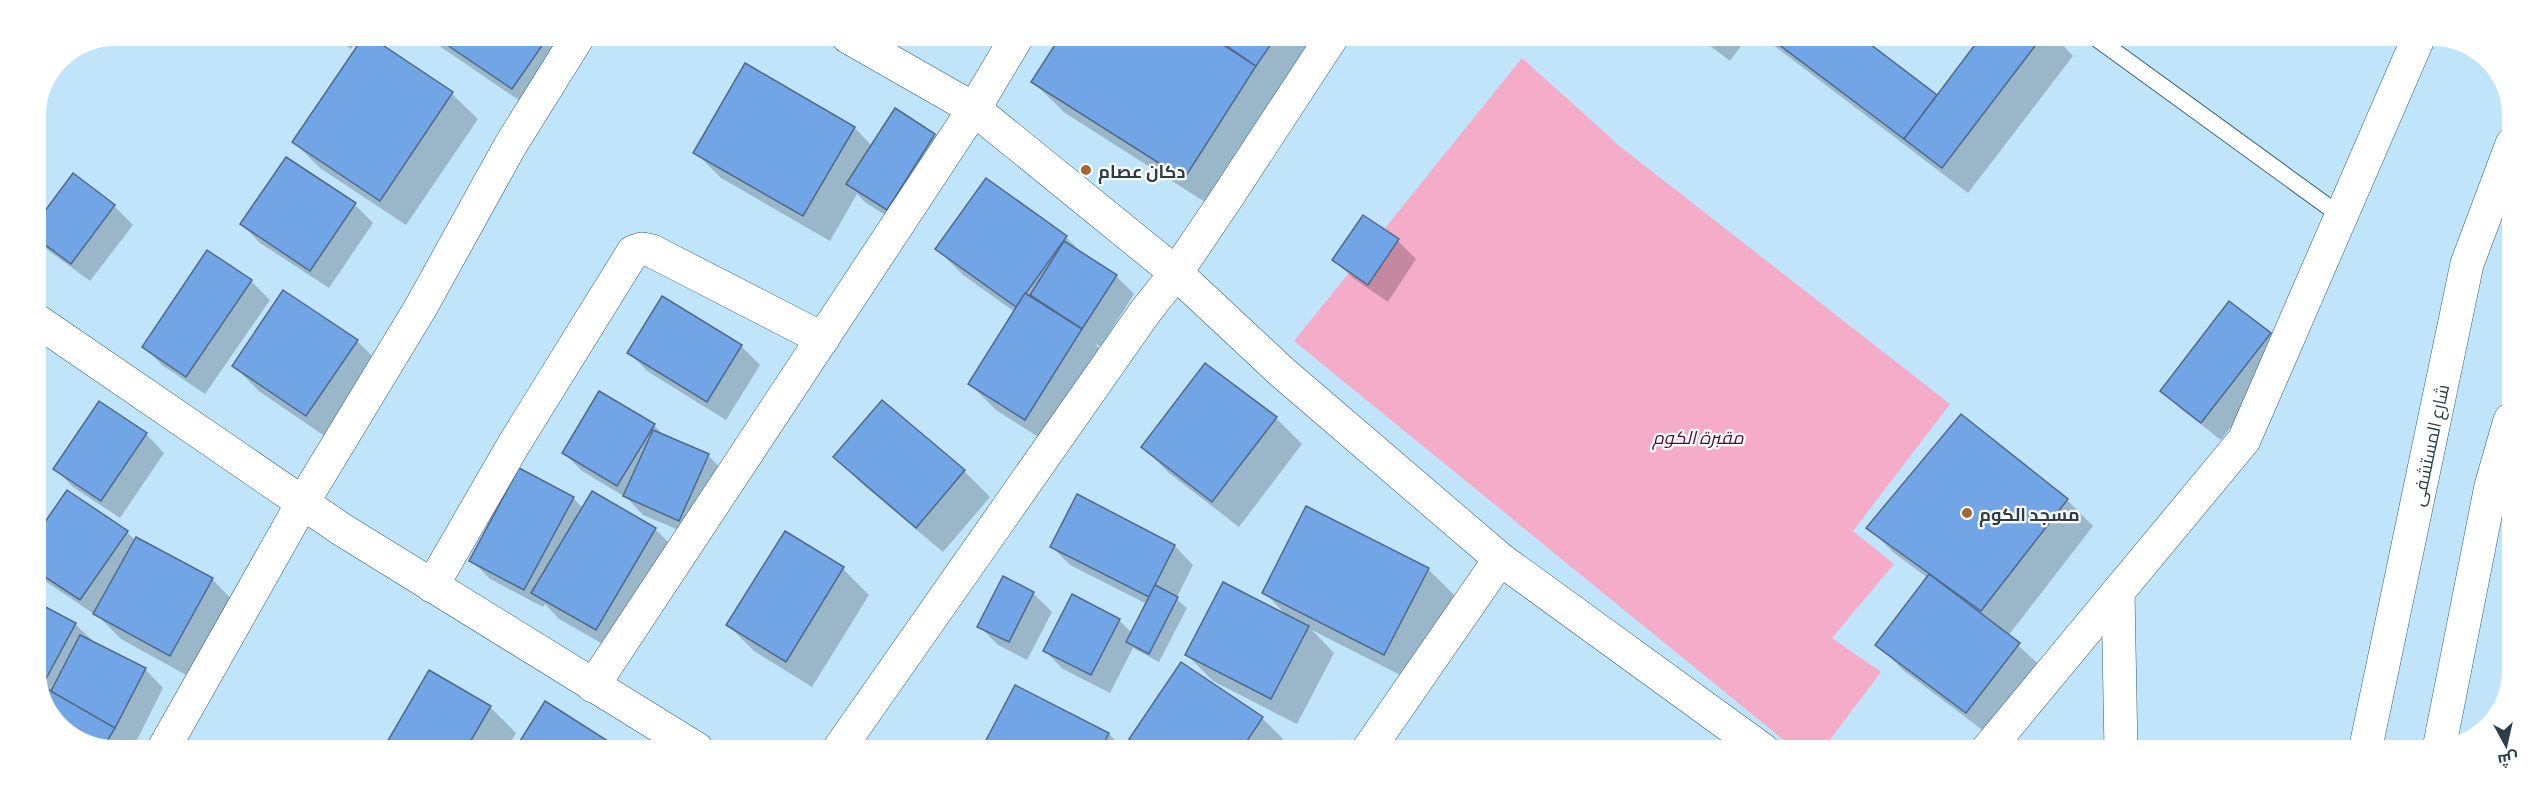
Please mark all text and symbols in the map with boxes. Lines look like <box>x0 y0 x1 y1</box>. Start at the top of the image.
place label: دكان عصام <box>1098 157 1185 184</box>
marker: دكان عصام <box>1079 163 1093 177</box>
street label: شارع المستشفى <box>2403 382 2455 508</box>
park label: مقبرة الكوم <box>1652 423 1744 450</box>
place label: مسجد الكوم <box>1979 500 2080 527</box>
marker: مسجد الكوم <box>1960 506 1974 520</box>
north arrow <box>2476 715 2536 775</box>
text: ش <box>2496 748 2520 774</box>

